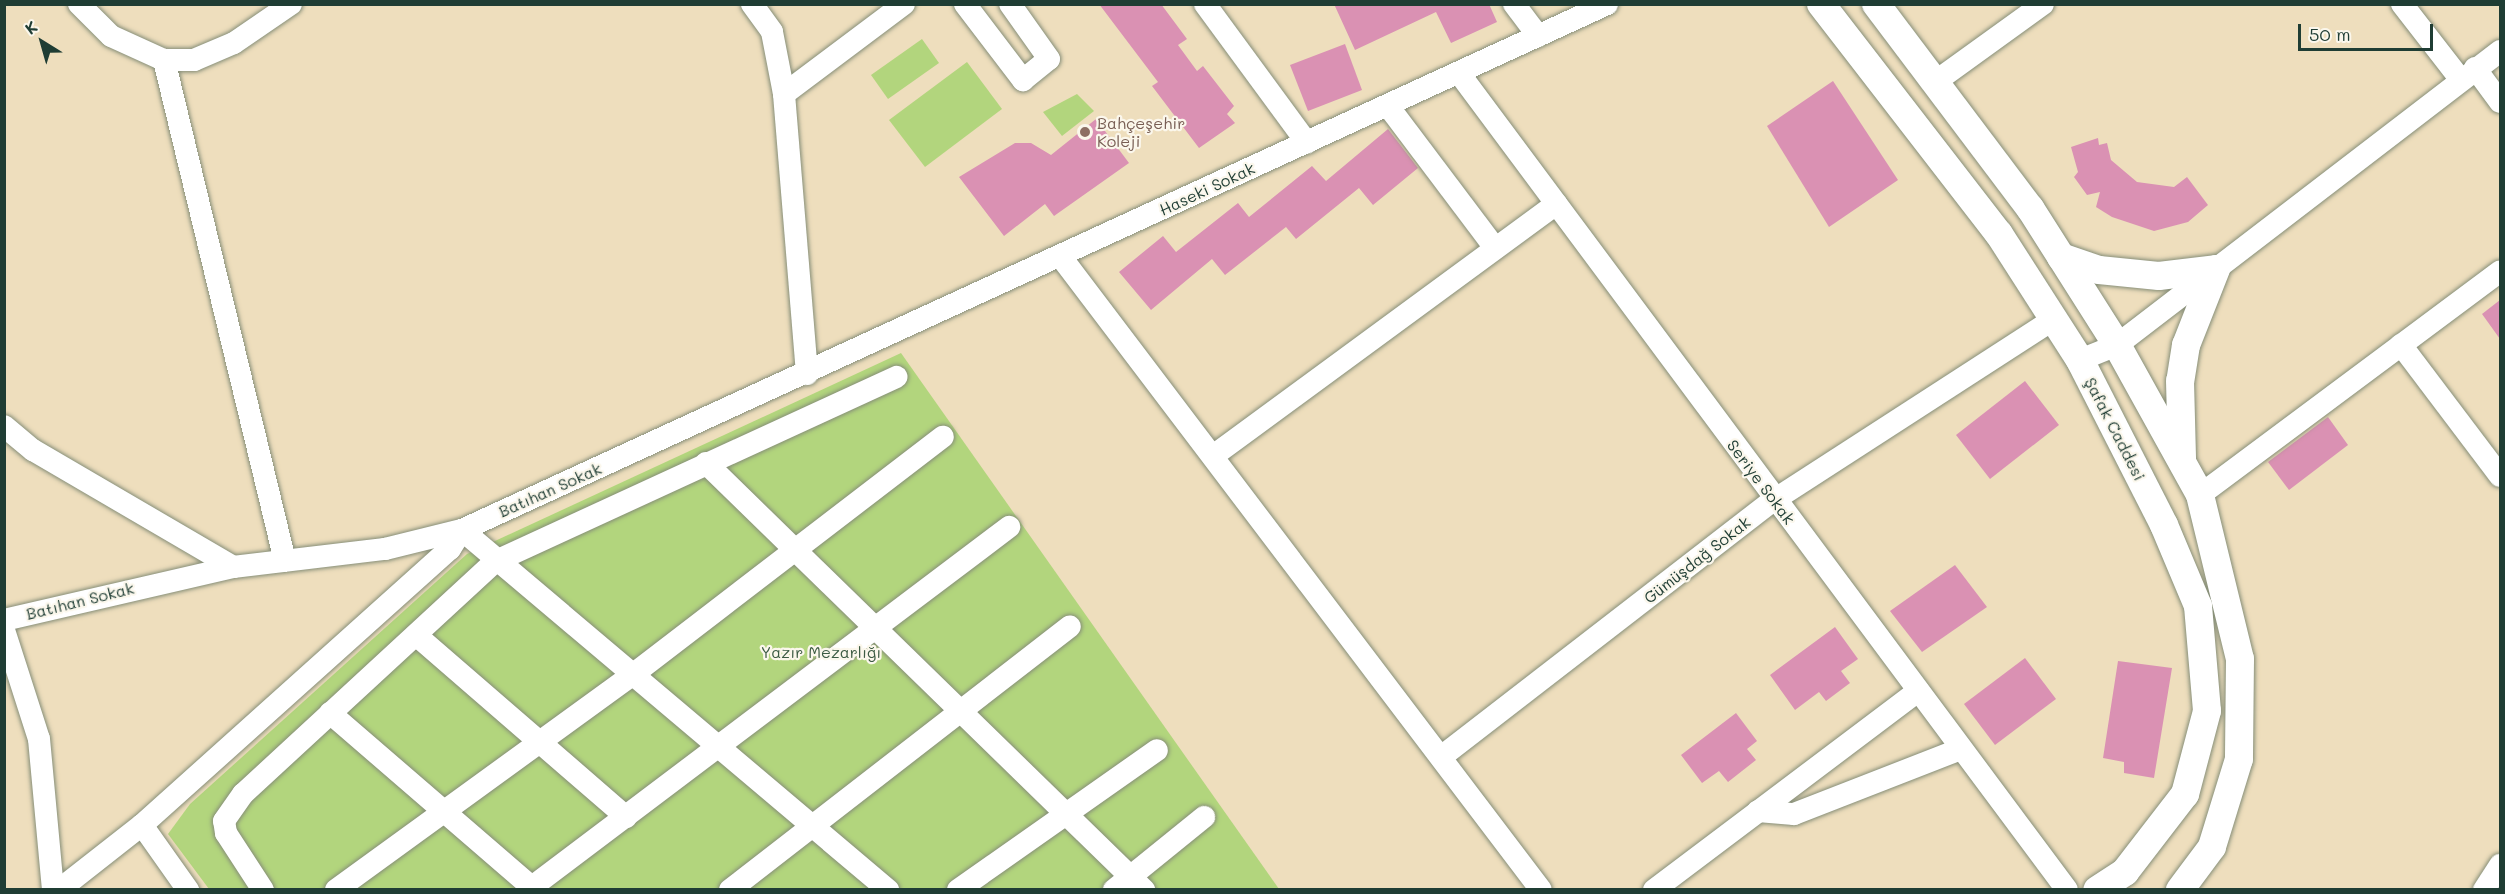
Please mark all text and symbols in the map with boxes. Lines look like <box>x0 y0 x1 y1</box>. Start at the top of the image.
north arrow <box>12 12 72 72</box>
scale bar <box>2301 12 2436 50</box>
text: K <box>20 16 41 39</box>
text: 50 m <box>2309 22 2351 46</box>
place label: Bahçeşehir Koleji <box>1097 113 1185 151</box>
marker: Bahçeşehir Koleji <box>1078 125 1092 139</box>
street label: Haseki Sokak <box>1156 159 1258 219</box>
street label: Şafak Caddesi <box>2081 374 2149 484</box>
street label: Seriye Sokak <box>1723 436 1799 528</box>
street label: Batıhan Sokak <box>496 459 604 521</box>
street label: Gümüşdağ Sokak <box>1640 512 1754 608</box>
street label: Batıhan Sokak <box>24 578 136 624</box>
park label: Yazır Mezarlığı <box>761 642 881 662</box>

